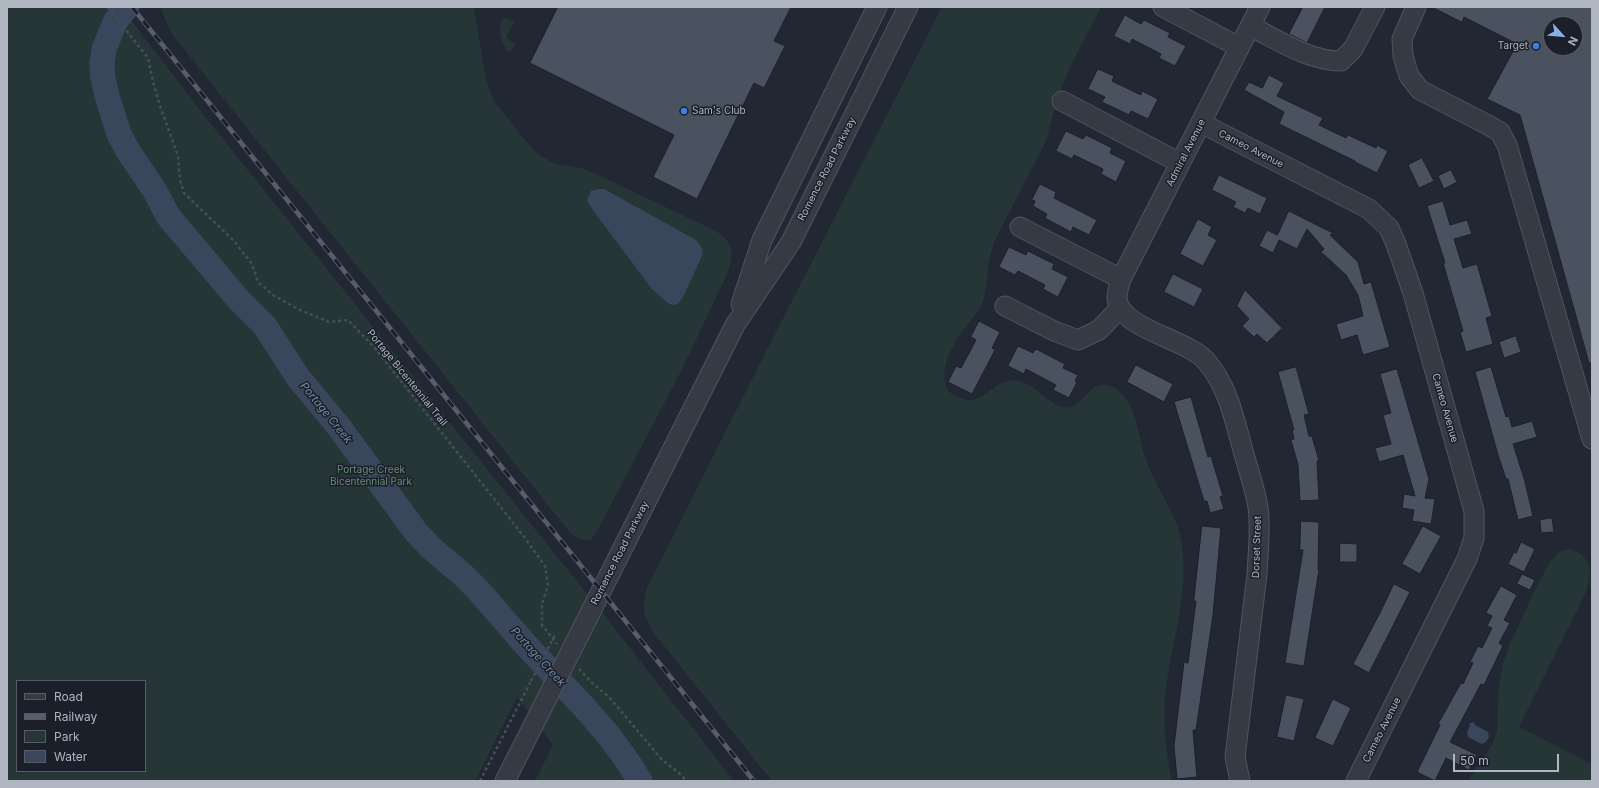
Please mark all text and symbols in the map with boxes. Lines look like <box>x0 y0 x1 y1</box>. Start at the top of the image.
north arrow <box>1543 16 1583 56</box>
text: N <box>1565 34 1581 48</box>
place label: Target <box>1498 40 1528 52</box>
marker: Target <box>1531 41 1541 51</box>
place label: Sam's Club <box>692 105 746 117</box>
marker: Sam's Club <box>679 106 689 116</box>
street label: Romence Road Parkway <box>796 115 858 223</box>
street label: Admiral Avenue <box>1164 117 1208 189</box>
street label: Cameo Avenue <box>1216 127 1286 171</box>
street label: Portage Bicentennial Trail <box>364 327 450 429</box>
street label: Cameo Avenue <box>1429 372 1461 444</box>
water label: Portage Creek <box>297 380 355 446</box>
park label: Portage Creek Bicentennial Park <box>330 464 412 488</box>
street label: Romence Road Parkway <box>589 499 651 607</box>
street label: Dorset Street <box>1250 516 1264 578</box>
water label: Portage Creek <box>508 625 568 689</box>
legend <box>16 680 146 772</box>
text: Road <box>54 689 83 704</box>
street label: Cameo Avenue <box>1360 695 1404 765</box>
text: Railway <box>54 709 97 724</box>
text: Park <box>54 729 80 744</box>
scale bar <box>1455 746 1561 772</box>
text: Water <box>54 749 87 764</box>
text: 50 m <box>1460 753 1489 768</box>

